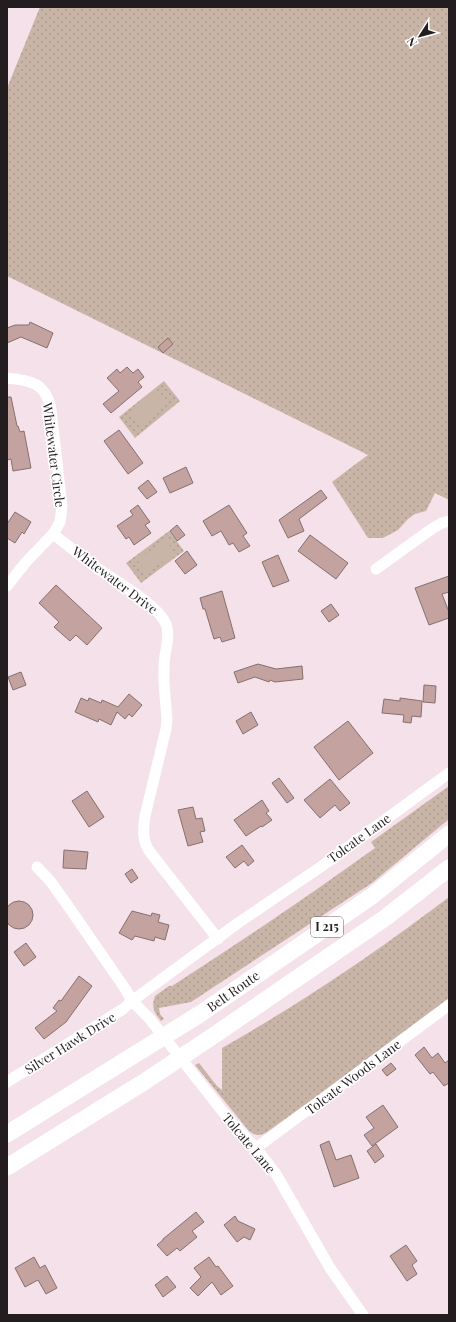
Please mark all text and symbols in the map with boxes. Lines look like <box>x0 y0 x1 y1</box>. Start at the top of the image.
north arrow <box>400 16 440 56</box>
text: N <box>403 35 420 50</box>
street label: Whitewater Circle <box>40 401 69 509</box>
street label: Whitewater Drive <box>68 541 162 617</box>
street label: Tolcate Lane <box>324 809 394 866</box>
road number: I 215 <box>311 917 343 937</box>
street label: Belt Route <box>203 966 263 1015</box>
street label: Silver Hawk Drive <box>21 1008 119 1077</box>
street label: Tolcate Woods Lane <box>302 1035 404 1118</box>
street label: Tolcate Lane <box>219 1109 280 1177</box>

